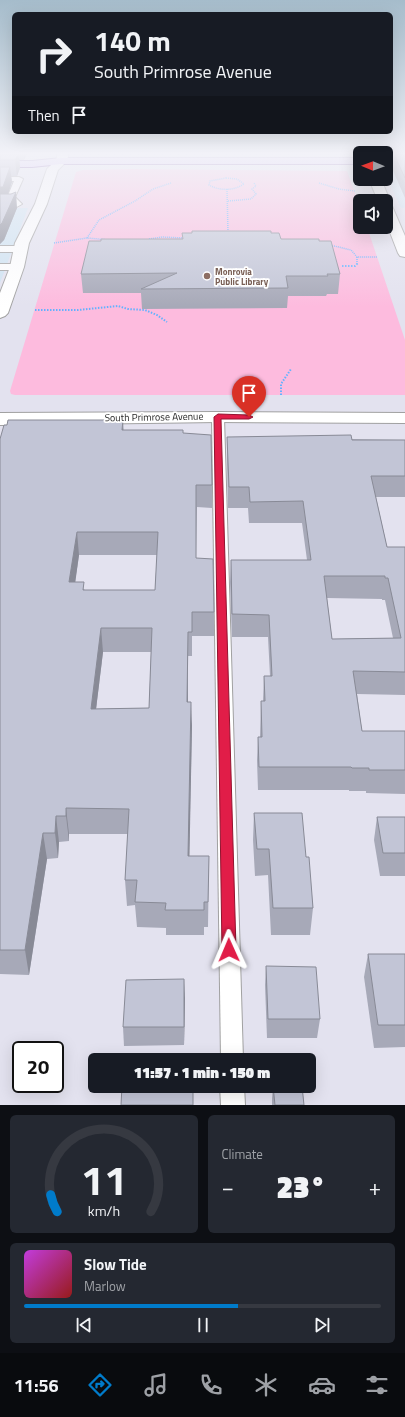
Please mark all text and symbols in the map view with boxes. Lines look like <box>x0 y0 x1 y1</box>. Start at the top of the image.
text: 140 m <box>94 19 171 62</box>
icon: right <box>28 28 80 80</box>
text: South Primrose Avenue <box>94 58 272 85</box>
text: Then <box>28 104 60 127</box>
icon: arrive <box>68 104 90 126</box>
north arrow <box>353 146 393 186</box>
map controls <box>353 146 393 234</box>
button: sound <box>353 194 393 234</box>
place label: Monrovia Public Library <box>215 265 269 288</box>
marker: Monrovia Public Library <box>202 271 212 281</box>
pin <box>232 376 266 417</box>
icon: arrive <box>238 382 260 404</box>
street label: South Primrose Avenue <box>104 409 204 425</box>
position arrow <box>208 929 250 971</box>
speed limit sign: 20 <box>12 1041 64 1093</box>
text: 11:57 · 1 min · 150 m <box>134 1061 270 1084</box>
text: Climate <box>222 1144 263 1164</box>
text: 11 <box>80 1148 127 1211</box>
text: 23° <box>277 1164 326 1210</box>
text: − <box>222 1170 234 1204</box>
text: + <box>369 1170 381 1204</box>
text: km/h <box>88 1200 120 1222</box>
text: Slow Tide <box>84 1253 147 1276</box>
text: Marlow <box>84 1276 126 1296</box>
icon: previous <box>73 1314 95 1336</box>
icon: pause <box>192 1314 214 1336</box>
icon: next <box>311 1314 333 1336</box>
icon: directions <box>86 1371 114 1399</box>
icon: music <box>142 1371 170 1399</box>
icon: phone <box>197 1371 225 1399</box>
icon: climate <box>252 1371 280 1399</box>
icon: car <box>308 1371 336 1399</box>
icon: filters <box>363 1371 391 1399</box>
text: 11:56 <box>14 1372 59 1399</box>

